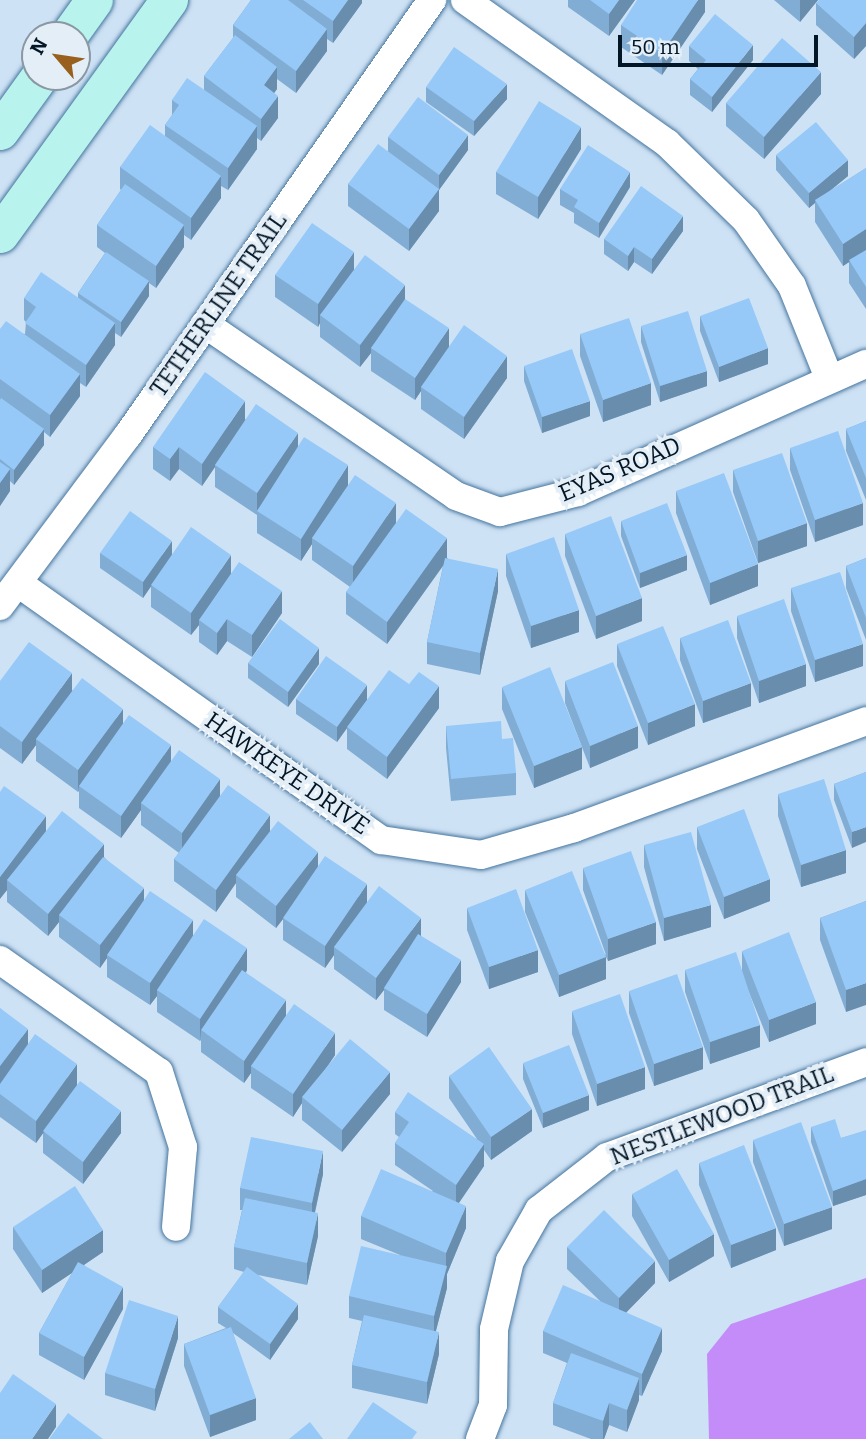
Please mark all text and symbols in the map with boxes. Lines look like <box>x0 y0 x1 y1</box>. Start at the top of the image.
north arrow <box>21 21 91 91</box>
scale bar <box>621 21 820 65</box>
text: 50 m <box>631 34 680 60</box>
text: N <box>25 35 53 59</box>
street label: TETHERLINE TRAIL <box>145 207 293 403</box>
street label: EYAS ROAD <box>555 431 685 509</box>
street label: HAWKEYE DRIVE <box>199 707 375 841</box>
street label: NESTLEWOOD TRAIL <box>606 1060 838 1172</box>

